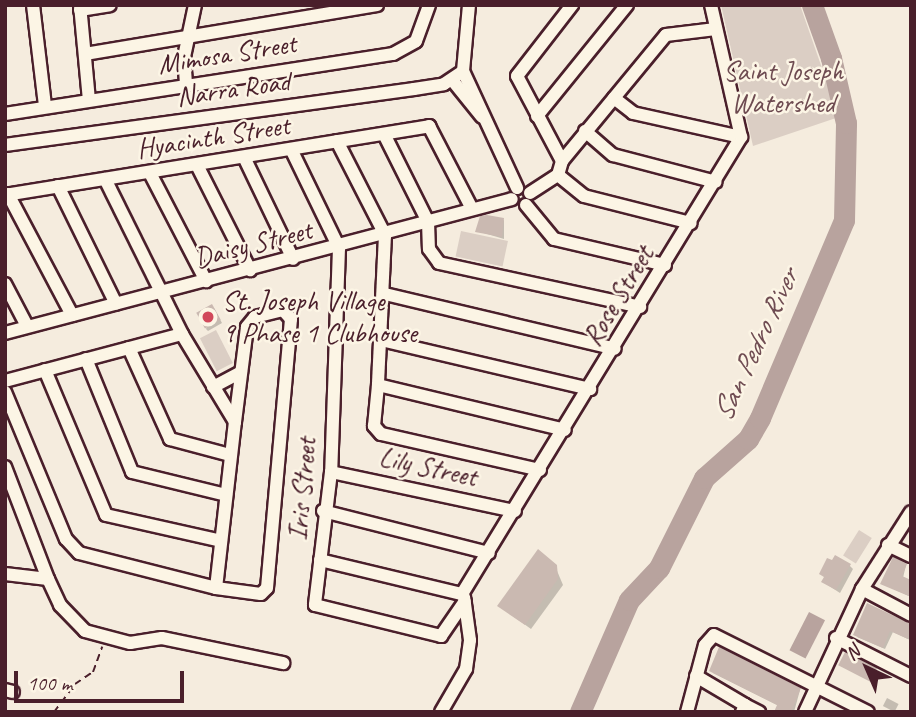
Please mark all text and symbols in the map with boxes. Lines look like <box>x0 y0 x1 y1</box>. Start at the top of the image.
street label: Mimosa Street <box>155 26 299 82</box>
park label: Saint Joseph Watershed <box>723 54 843 120</box>
street label: Narra Road <box>174 64 292 114</box>
street label: Hyacinth Street <box>134 108 292 166</box>
street label: Daisy Street <box>190 213 316 275</box>
street label: Rose Street <box>575 240 661 352</box>
water label: San Pedro River <box>704 263 806 427</box>
place label: St. Joseph Village 9 Phase 1 Clubhouse <box>222 284 417 350</box>
marker: St. Joseph Village 9 Phase 1 Clubhouse <box>200 309 216 325</box>
street label: Iris Street <box>281 436 323 542</box>
street label: Lily Street <box>376 440 480 494</box>
north arrow <box>832 633 902 703</box>
text: N <box>840 640 865 666</box>
scale bar <box>18 658 187 702</box>
text: 100 m <box>27 670 72 696</box>

